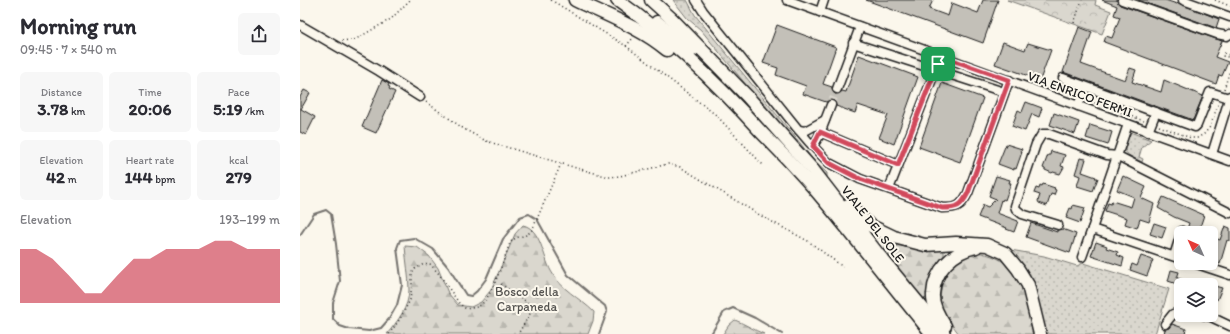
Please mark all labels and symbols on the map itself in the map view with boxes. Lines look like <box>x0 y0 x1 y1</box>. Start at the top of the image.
pin <box>921 47 955 81</box>
street label: VIA ENRICO FERMI <box>1026 68 1135 120</box>
street label: VIALE DEL SOLE <box>838 183 908 265</box>
north arrow <box>1174 226 1218 270</box>
park label: Bosco della Carpaneda <box>495 284 559 314</box>

